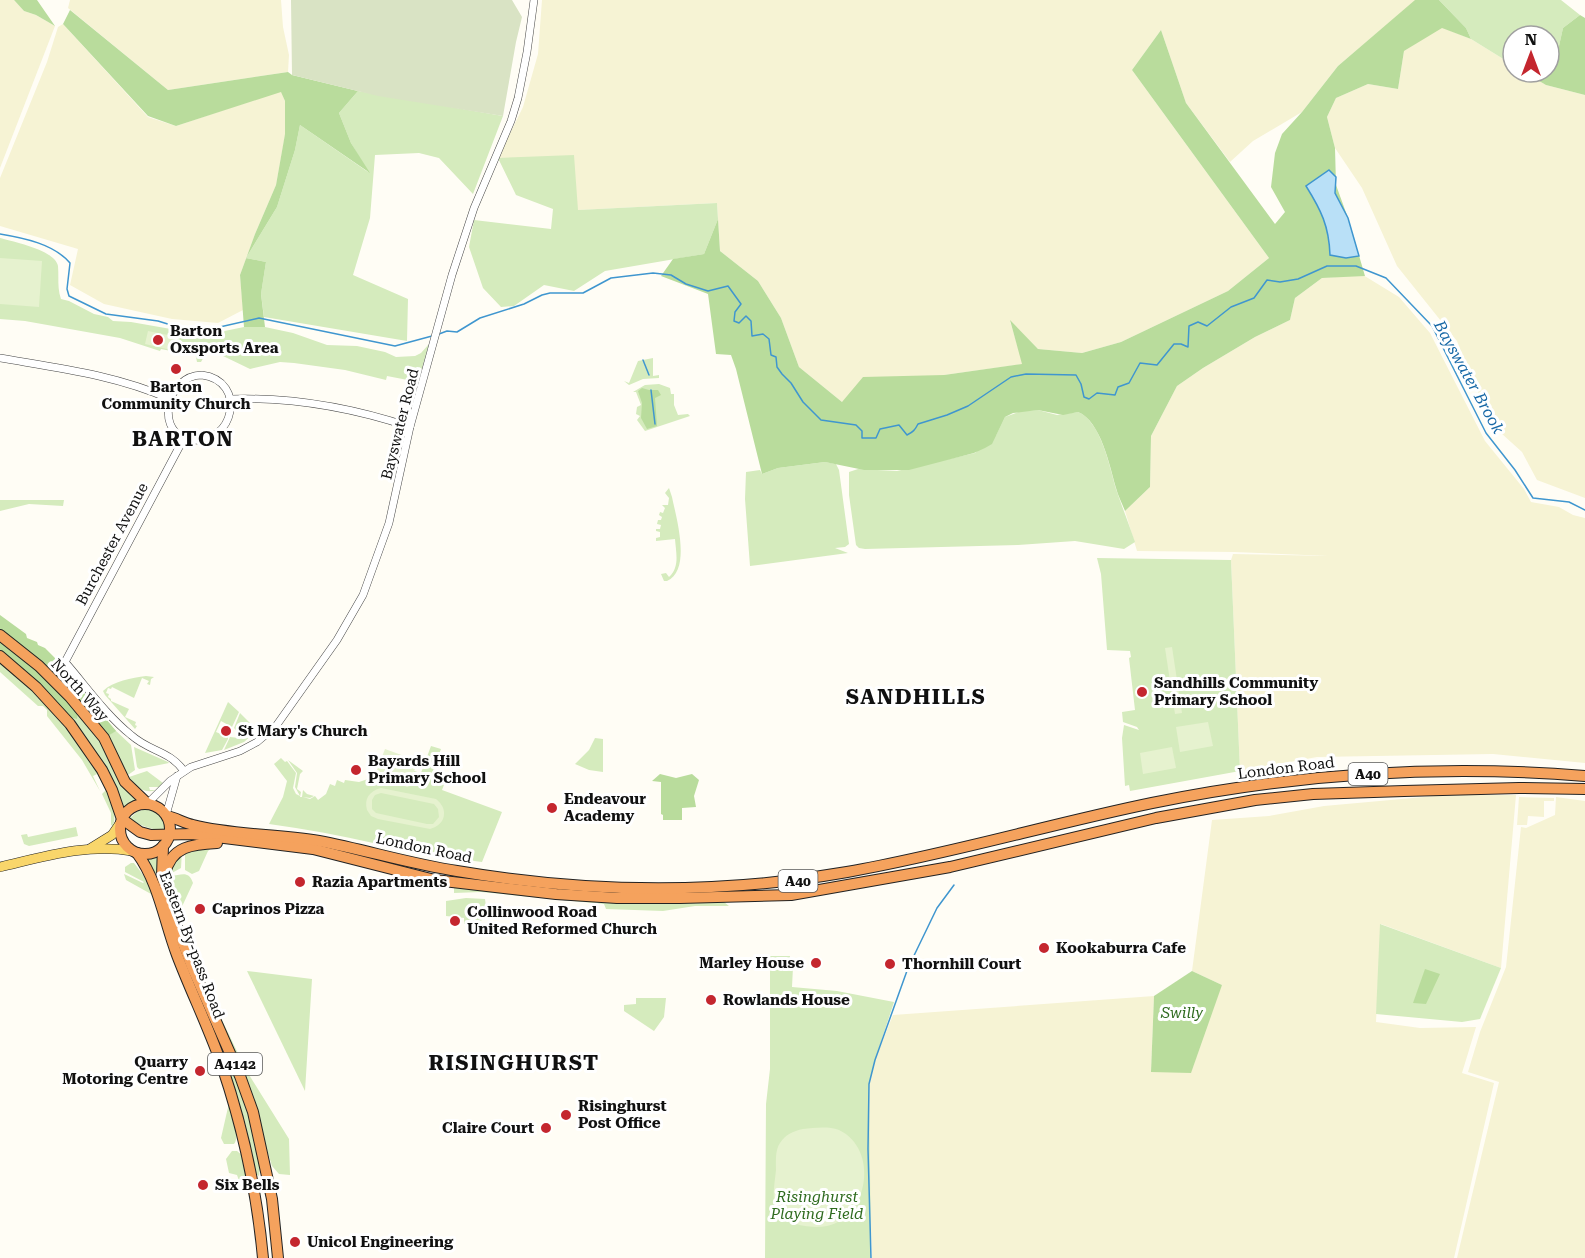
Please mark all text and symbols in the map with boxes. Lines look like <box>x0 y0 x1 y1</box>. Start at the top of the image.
north arrow <box>1501 24 1561 84</box>
text: N <box>1525 30 1537 49</box>
water label: Bayswater Brook <box>1429 316 1508 437</box>
place label: Barton Oxsports Area <box>170 322 279 357</box>
marker: Barton Oxsports Area <box>151 333 165 347</box>
marker: Barton Community Church <box>169 362 183 376</box>
street label: Bayswater Road <box>377 366 423 482</box>
place label: Barton Community Church <box>101 378 251 413</box>
district label: BARTON <box>132 427 234 451</box>
street label: Burchester Avenue <box>72 480 152 608</box>
street label: North Way <box>47 655 113 725</box>
place label: Sandhills Community Primary School <box>1154 674 1318 709</box>
district label: SANDHILLS <box>846 685 986 709</box>
marker: Sandhills Community Primary School <box>1135 685 1149 699</box>
place label: St Mary's Church <box>238 722 367 740</box>
marker: St Mary's Church <box>219 724 233 738</box>
place label: Bayards Hill Primary School <box>368 752 486 787</box>
street label: London Road <box>1237 753 1336 783</box>
marker: Bayards Hill Primary School <box>349 763 363 777</box>
road number: A40 <box>1348 763 1388 785</box>
place label: Endeavour Academy <box>564 790 646 825</box>
marker: Endeavour Academy <box>545 801 559 815</box>
street label: London Road <box>374 829 474 867</box>
street label: Eastern By-pass Road <box>156 869 228 1021</box>
road number: A40 <box>778 870 818 892</box>
place label: Razia Apartments <box>312 873 447 891</box>
marker: Razia Apartments <box>293 875 307 889</box>
place label: Caprinos Pizza <box>212 900 325 918</box>
marker: Caprinos Pizza <box>193 902 207 916</box>
place label: Collinwood Road United Reformed Church <box>467 903 657 938</box>
marker: Collinwood Road United Reformed Church <box>448 914 462 928</box>
place label: Kookaburra Cafe <box>1056 939 1186 957</box>
marker: Kookaburra Cafe <box>1037 941 1051 955</box>
place label: Marley House <box>699 954 804 972</box>
place label: Thornhill Court <box>902 955 1021 973</box>
marker: Marley House <box>809 956 823 970</box>
marker: Thornhill Court <box>883 957 897 971</box>
place label: Rowlands House <box>723 991 850 1009</box>
marker: Rowlands House <box>704 993 718 1007</box>
park label: Swilly <box>1160 1004 1203 1022</box>
district label: RISINGHURST <box>428 1051 600 1075</box>
place label: Quarry Motoring Centre <box>62 1053 188 1088</box>
road number: A4142 <box>208 1053 262 1075</box>
marker: Quarry Motoring Centre <box>193 1064 207 1078</box>
place label: Risinghurst Post Office <box>578 1097 667 1132</box>
marker: Risinghurst Post Office <box>559 1108 573 1122</box>
place label: Claire Court <box>442 1119 534 1137</box>
marker: Claire Court <box>539 1121 553 1135</box>
place label: Six Bells <box>215 1176 280 1194</box>
marker: Six Bells <box>196 1178 210 1192</box>
park label: Risinghurst Playing Field <box>770 1188 863 1223</box>
place label: Unicol Engineering <box>307 1233 454 1251</box>
marker: Unicol Engineering <box>288 1235 302 1249</box>

